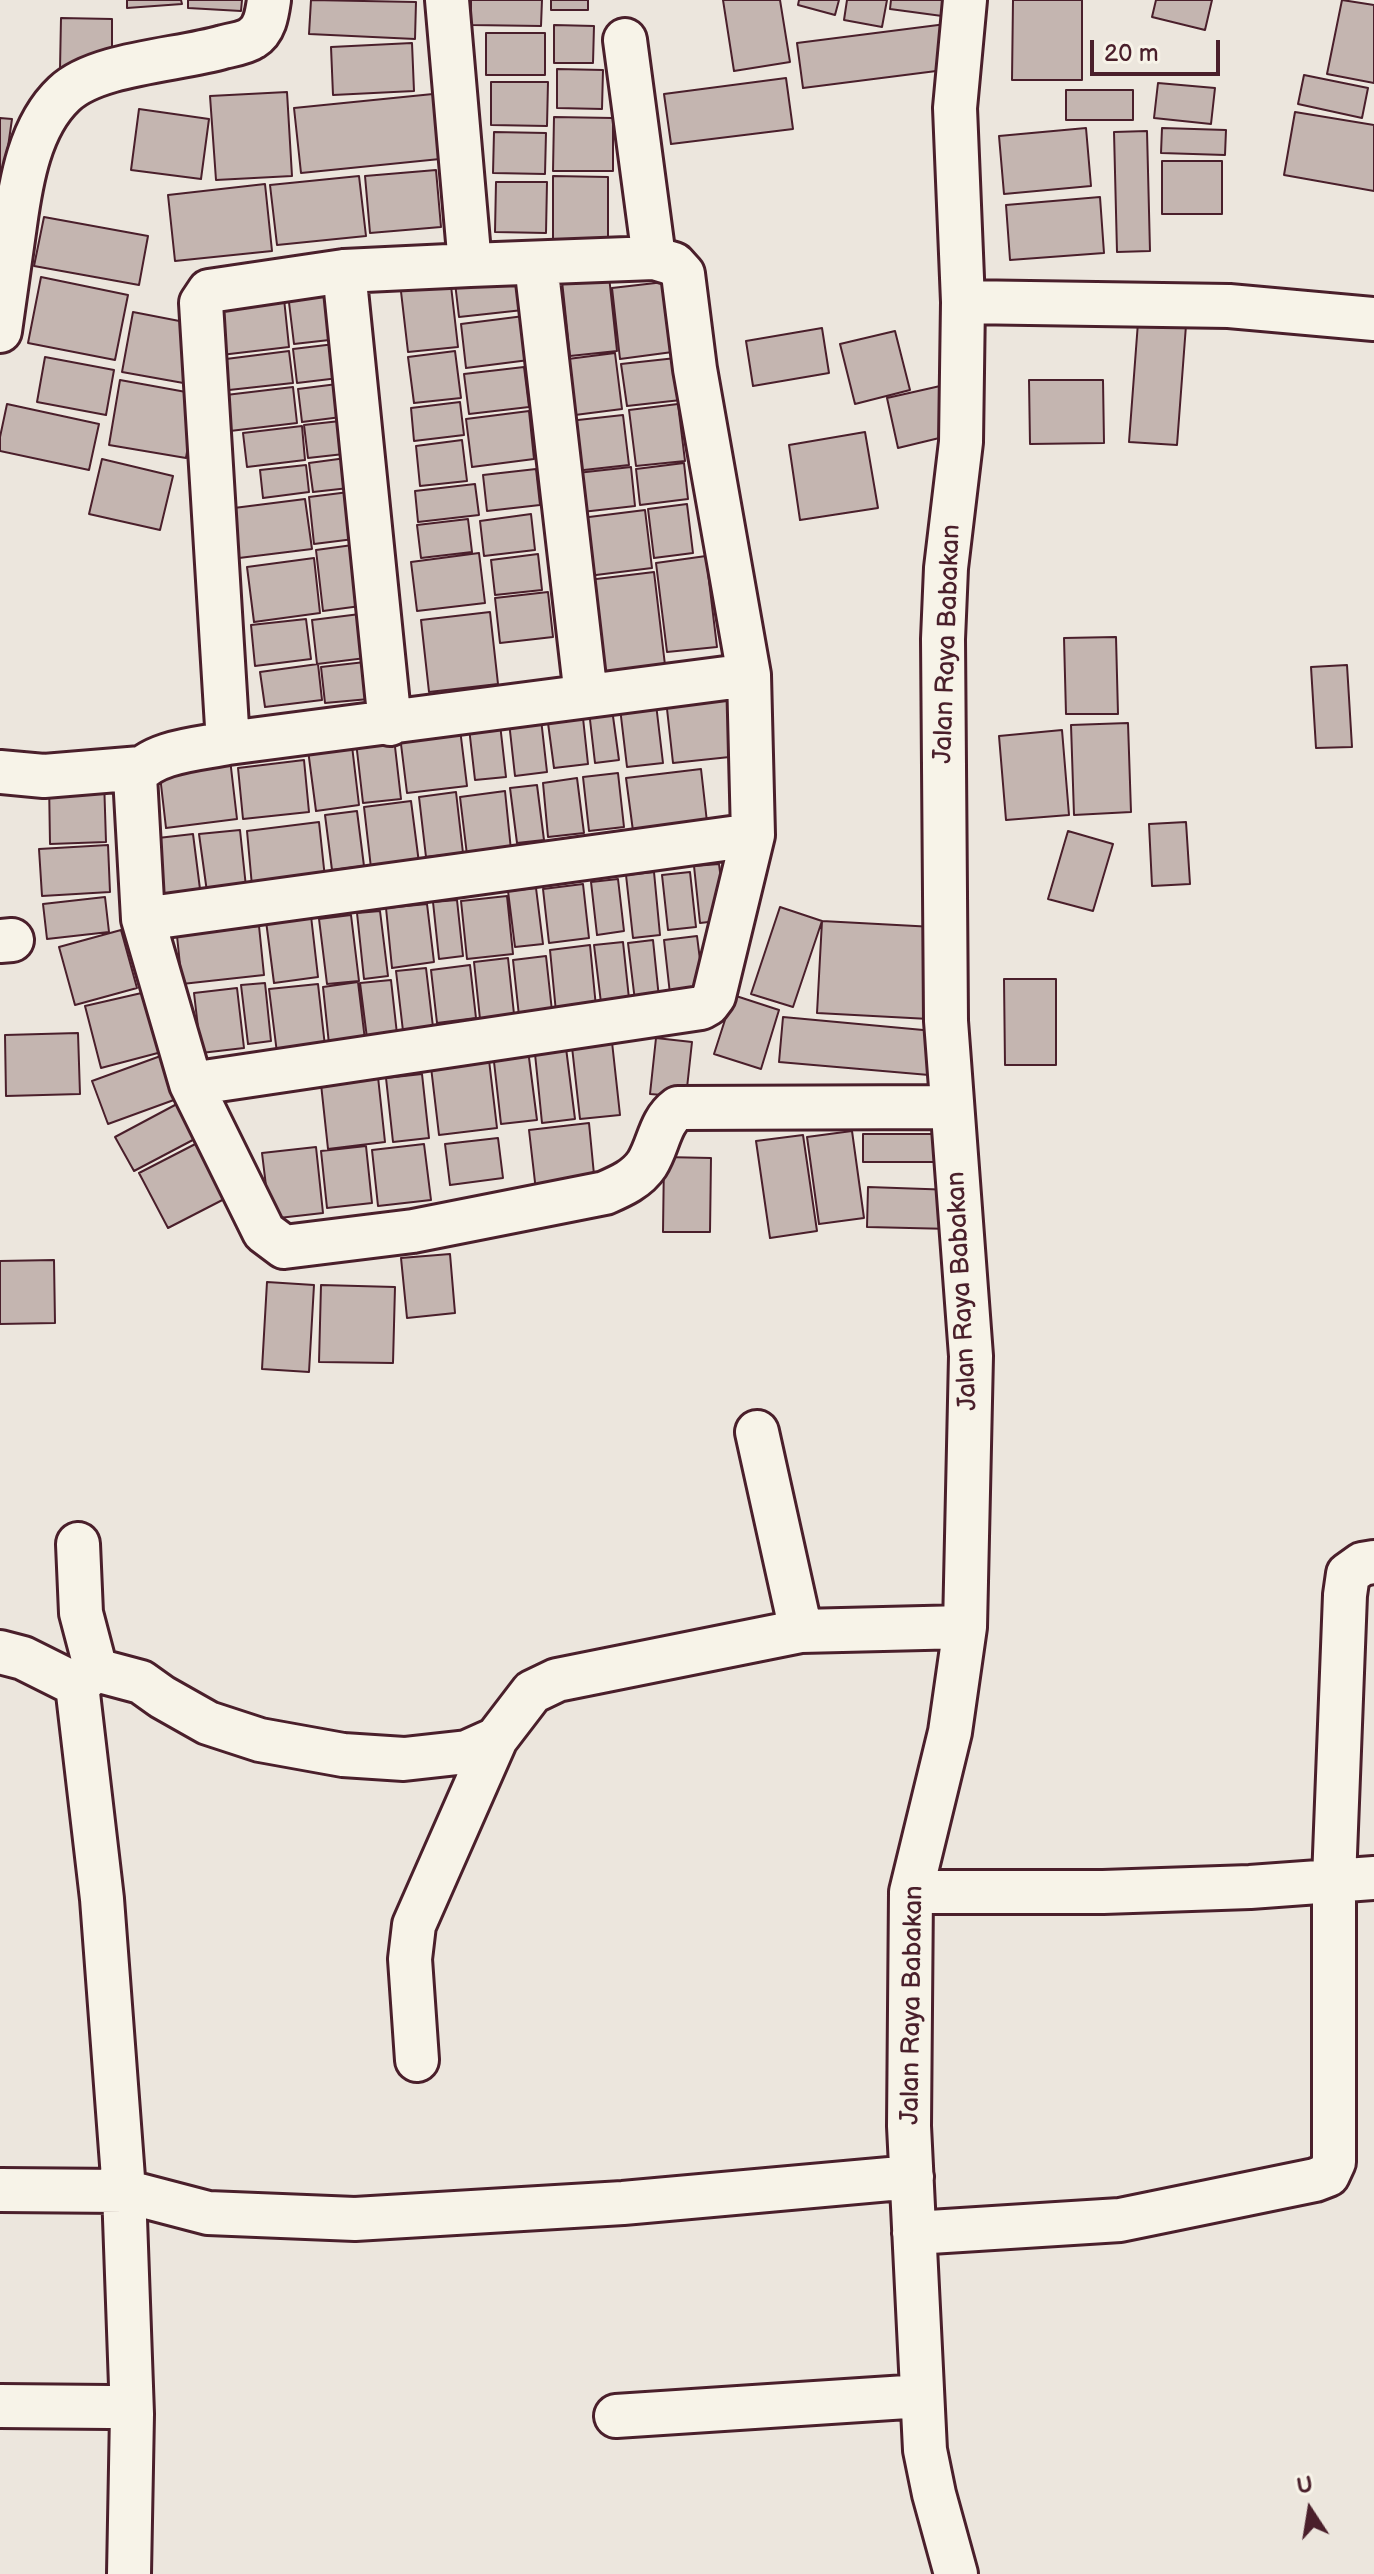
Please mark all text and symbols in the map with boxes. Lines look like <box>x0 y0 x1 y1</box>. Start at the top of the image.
scale bar <box>1094 24 1224 74</box>
text: 20 m <box>1104 39 1159 68</box>
street label: Jalan Raya Babakan <box>928 524 968 764</box>
street label: Jalan Raya Babakan <box>941 1171 985 1411</box>
street label: Jalan Raya Babakan <box>895 1885 931 2125</box>
north arrow <box>1270 2470 1350 2550</box>
text: U <box>1294 2471 1315 2501</box>

